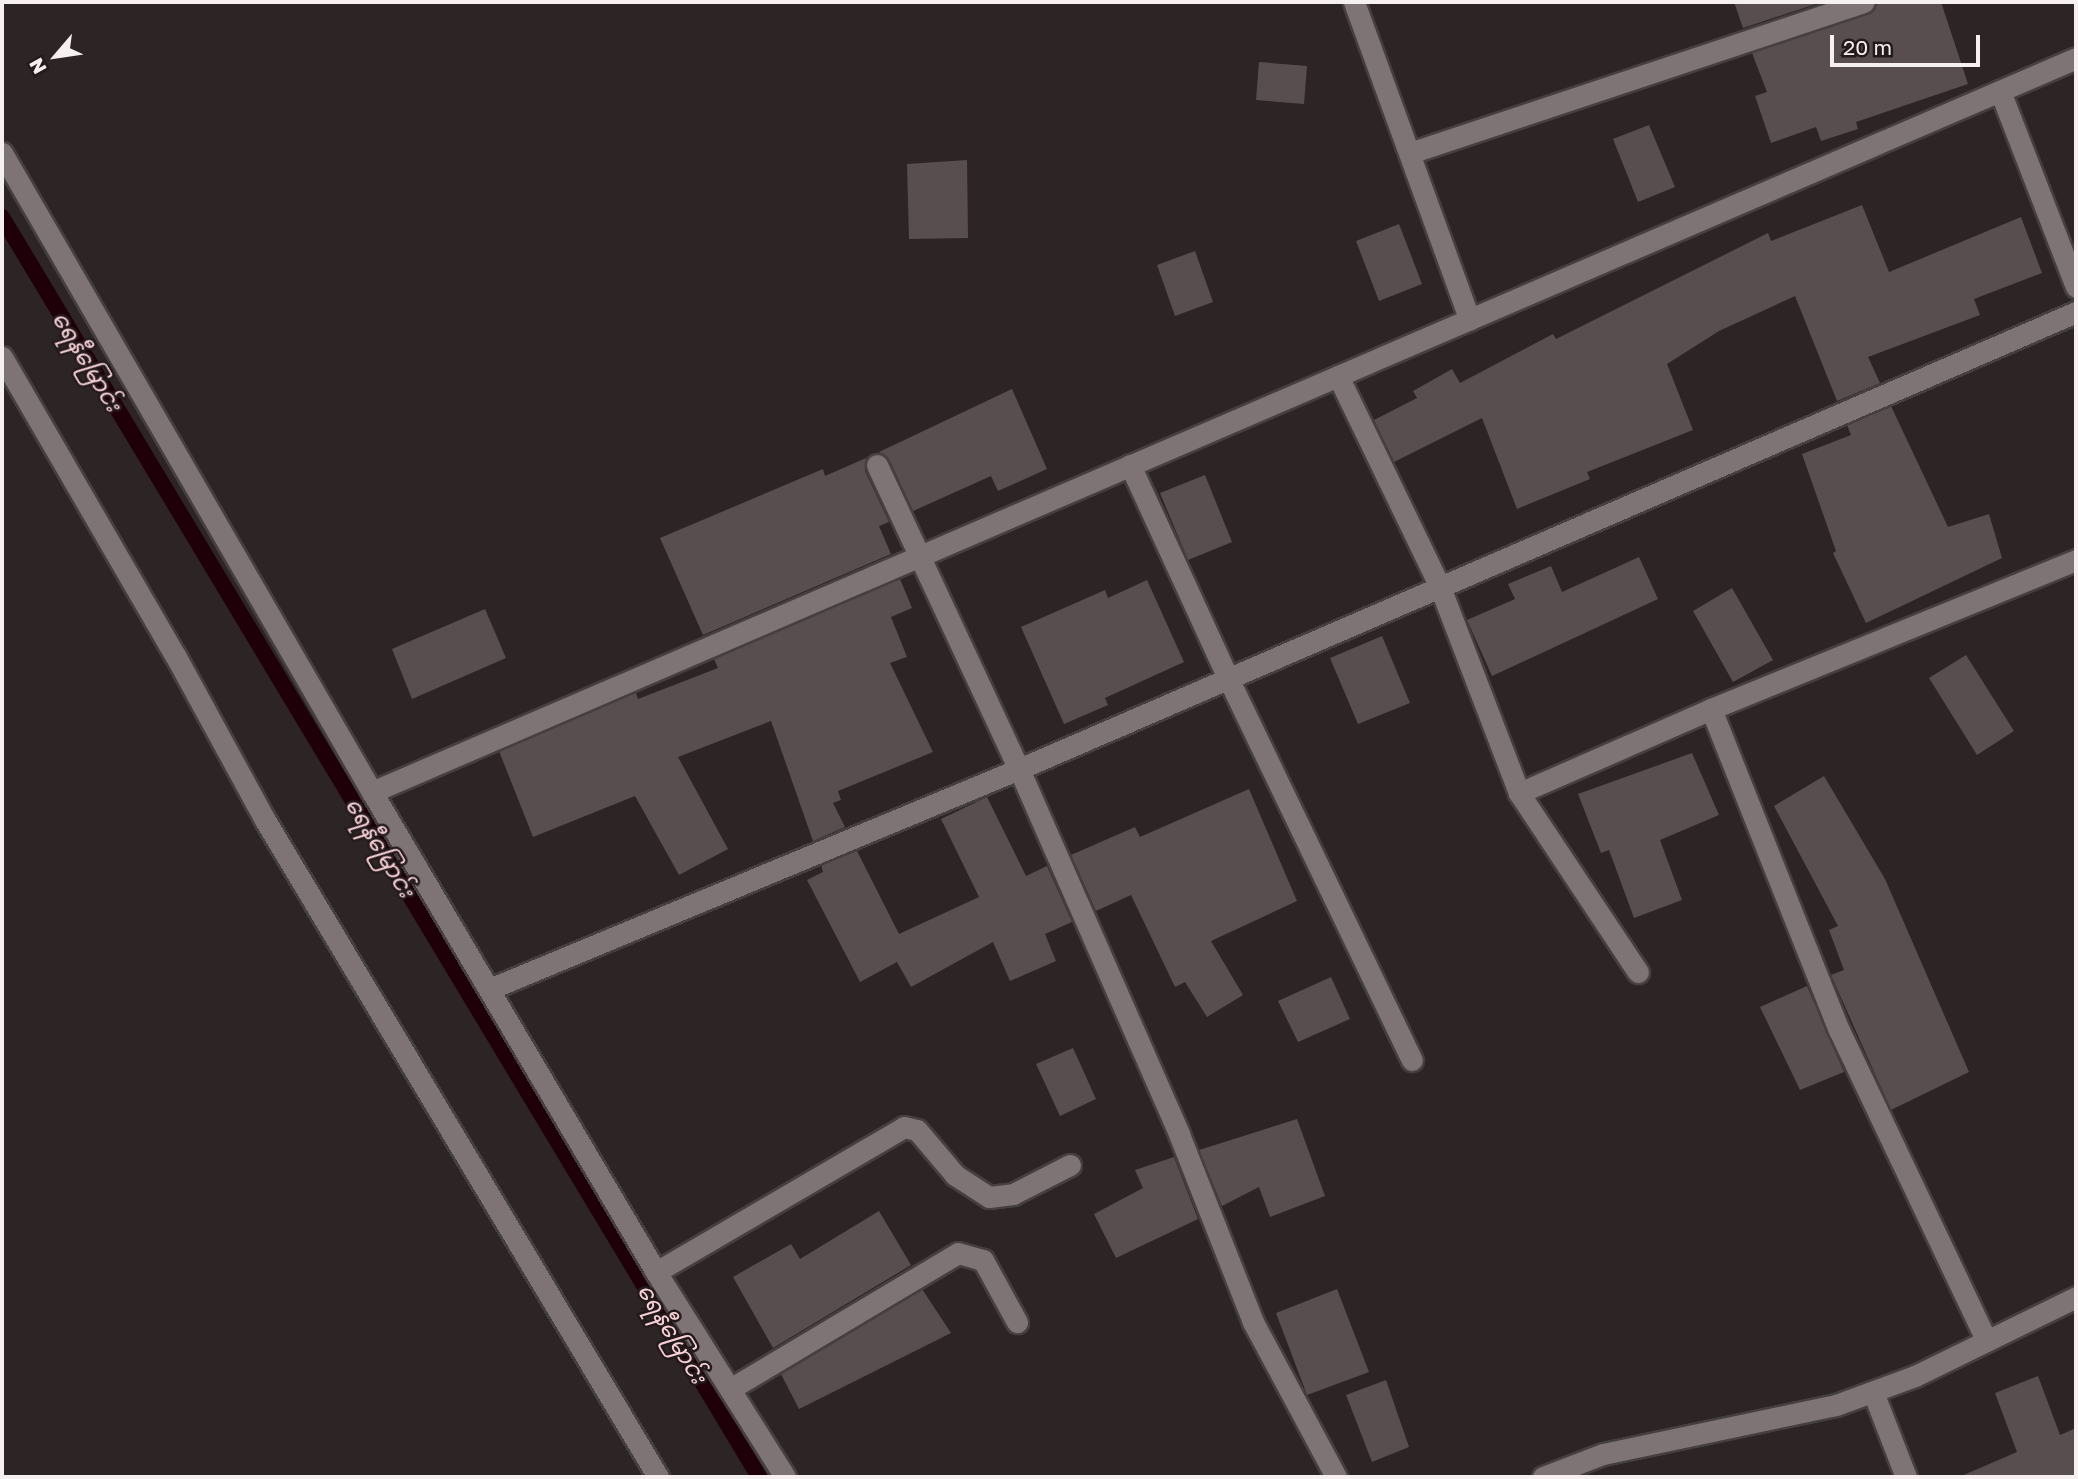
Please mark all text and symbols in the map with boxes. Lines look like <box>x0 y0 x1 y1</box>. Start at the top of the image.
north arrow <box>21 21 91 91</box>
scale bar <box>1833 21 1983 65</box>
text: 20 m <box>1843 34 1892 60</box>
text: N <box>24 55 51 78</box>
water label: ရေနီမြောင်း <box>47 306 129 416</box>
water label: ရေနီမြောင်း <box>340 792 422 902</box>
water label: ရေနီမြောင်း <box>632 1278 714 1388</box>

